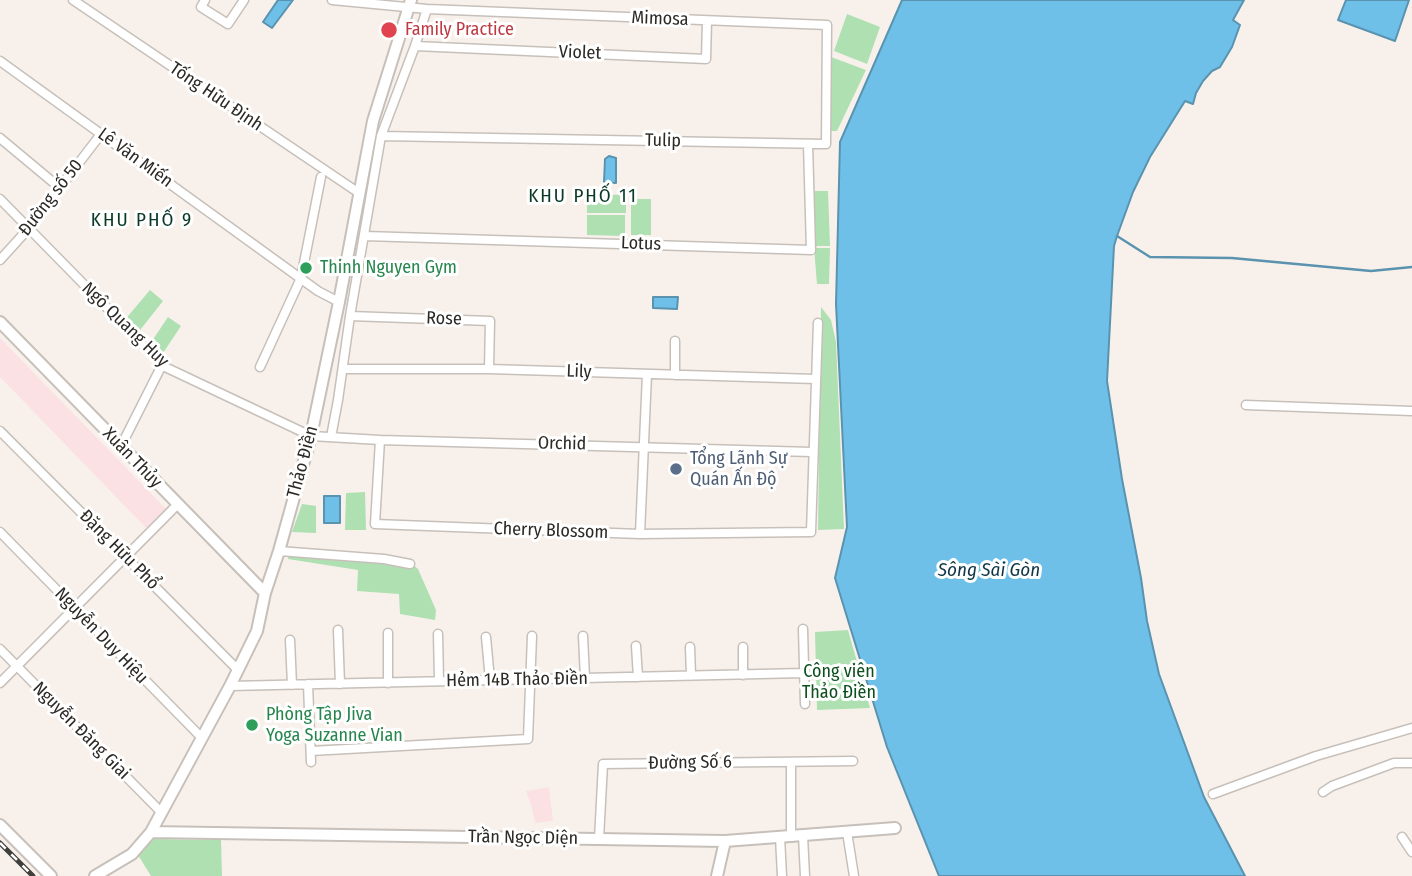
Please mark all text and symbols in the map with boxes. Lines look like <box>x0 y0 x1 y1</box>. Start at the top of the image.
street label: Mimosa <box>631 7 689 31</box>
place label: Family Practice <box>405 19 514 41</box>
marker: Family Practice <box>379 20 399 40</box>
street label: Violet <box>558 41 602 65</box>
street label: Tống Hữu Định <box>165 58 267 136</box>
street label: Lê Văn Miến <box>93 124 177 192</box>
street label: Tulip <box>645 130 681 152</box>
street label: Đường số 50 <box>14 155 88 241</box>
district label: KHU PHỐ 11 <box>529 186 637 208</box>
district label: KHU PHỐ 9 <box>92 210 192 232</box>
street label: Lotus <box>621 233 661 255</box>
place label: Thinh Nguyen Gym <box>320 257 457 279</box>
marker: Thinh Nguyen Gym <box>298 260 314 276</box>
street label: Ngô Quang Huy <box>77 278 173 372</box>
street label: Rose <box>426 308 462 330</box>
street label: Lily <box>566 361 592 383</box>
street label: Xuân Thủy <box>98 423 166 493</box>
street label: Thảo Điền <box>283 424 323 500</box>
street label: Orchid <box>538 433 586 455</box>
place label: Tổng Lãnh Sự Quán Ấn Độ <box>690 448 788 490</box>
marker: Tổng Lãnh Sự Quán Ấn Độ <box>668 461 684 477</box>
street label: Đặng Hữu Phổ <box>75 506 163 594</box>
street label: Cherry Blossom <box>493 518 609 544</box>
water label: Sông Sài Gòn <box>938 560 1040 582</box>
street label: Nguyễn Duy Hiệu <box>50 584 152 688</box>
park label: Công viên Thảo Điền <box>802 661 876 704</box>
street label: Hẻm 14B Thảo Điền <box>446 668 588 692</box>
street label: Nguyễn Đăng Giai <box>28 678 134 784</box>
place label: Phòng Tập Jiva Yoga Suzanne Vian <box>266 704 403 746</box>
marker: Phòng Tập Jiva Yoga Suzanne Vian <box>244 717 260 733</box>
street label: Đường Số 6 <box>648 751 732 775</box>
street label: Trần Ngọc Diện <box>468 826 578 850</box>

